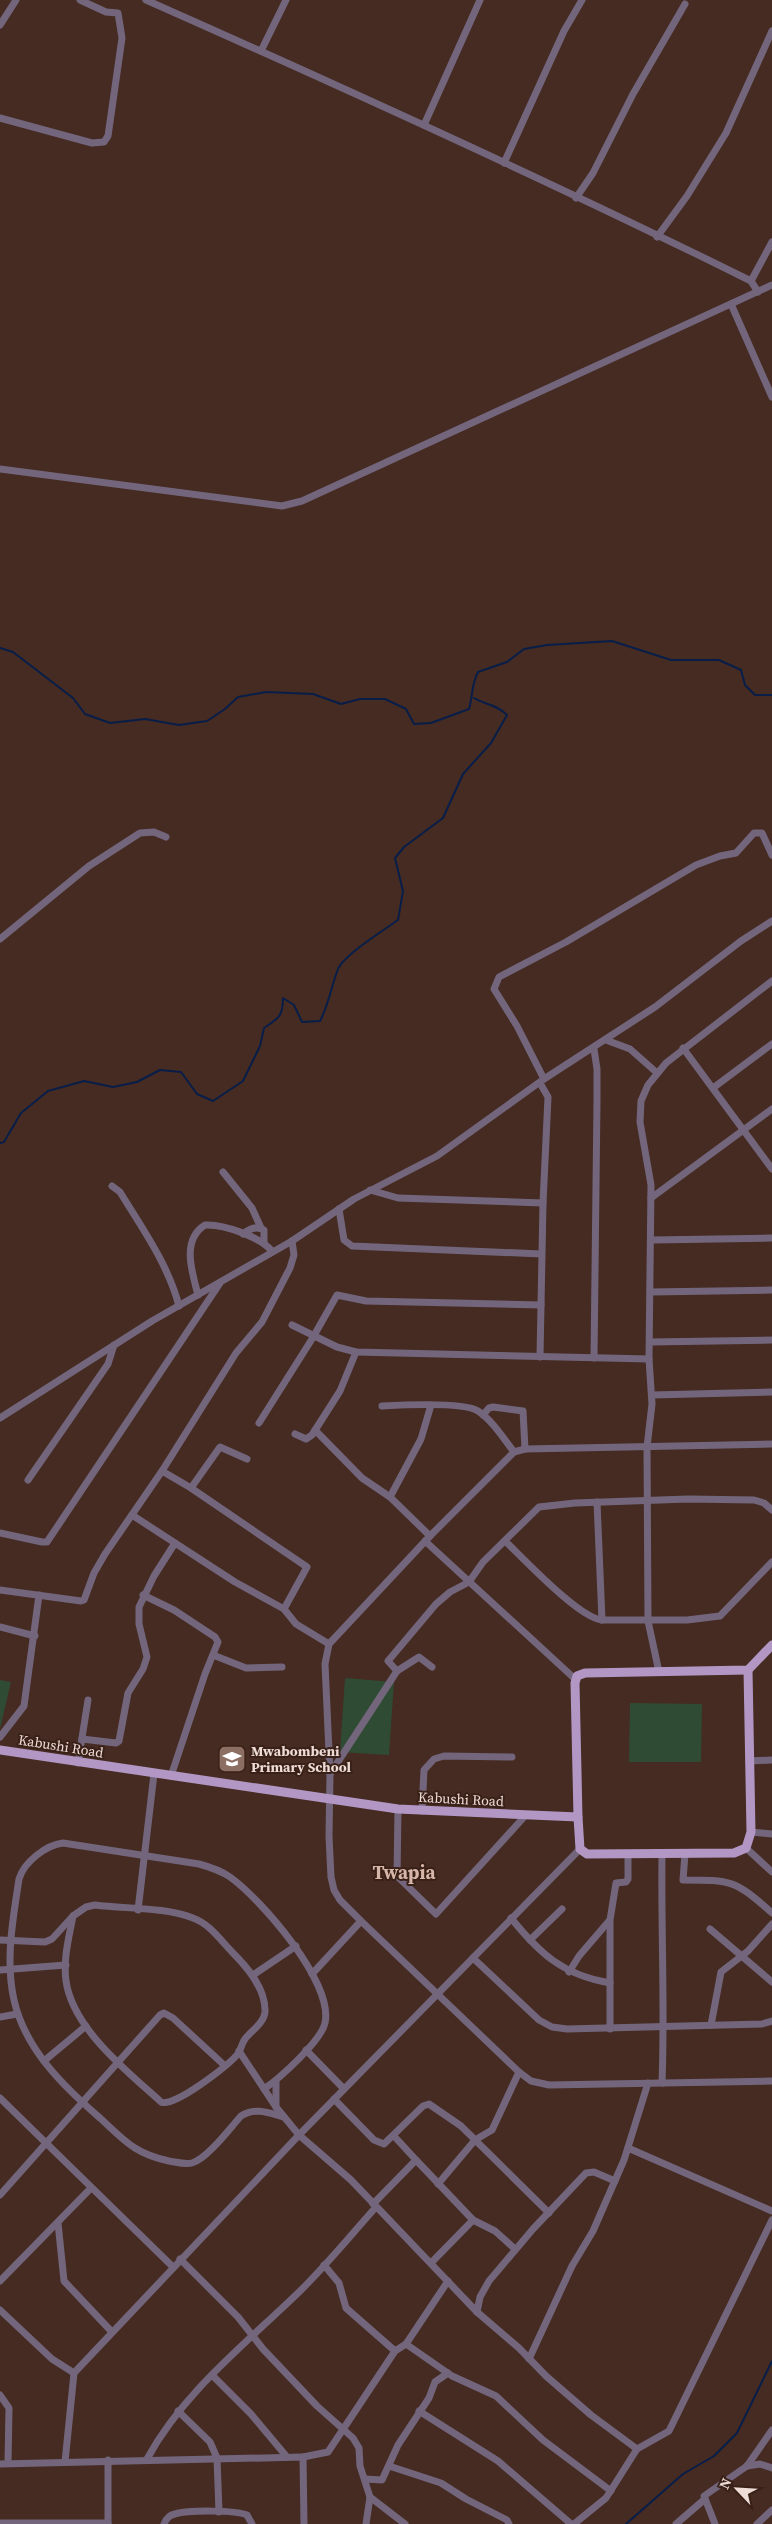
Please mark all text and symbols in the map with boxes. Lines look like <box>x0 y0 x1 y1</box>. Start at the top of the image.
street label: Kabushi Road <box>17 1729 105 1763</box>
place label: Mwabombeni Primary School <box>251 1741 352 1777</box>
school or university icon: Mwabombeni Primary School <box>217 1744 247 1774</box>
street label: Kabushi Road <box>418 1787 504 1811</box>
district label: Twapia <box>372 1859 436 1885</box>
north arrow <box>712 2464 762 2514</box>
text: N <box>714 2475 736 2492</box>

